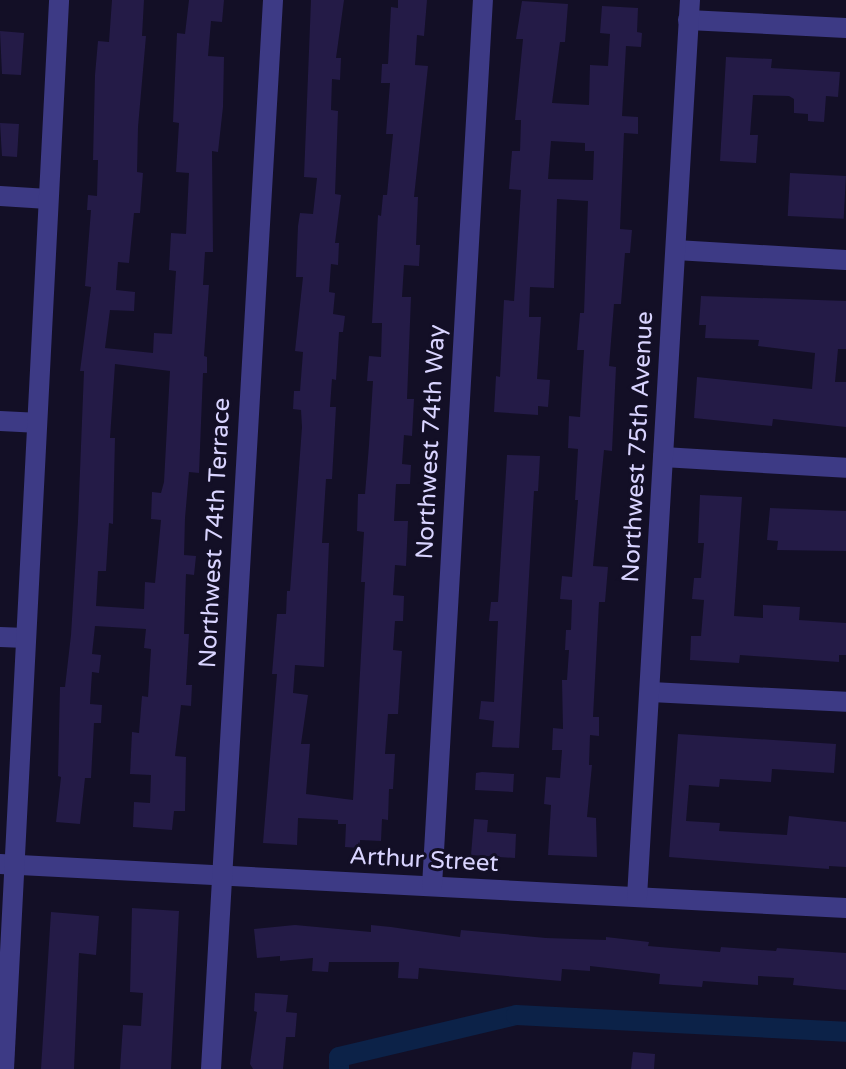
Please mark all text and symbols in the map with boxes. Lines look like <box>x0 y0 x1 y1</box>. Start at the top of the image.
street label: Northwest 75th Avenue <box>617 311 659 583</box>
street label: Northwest 74th Way <box>410 324 452 560</box>
street label: Northwest 74th Terrace <box>194 397 236 669</box>
street label: Arthur Street <box>349 842 499 878</box>

